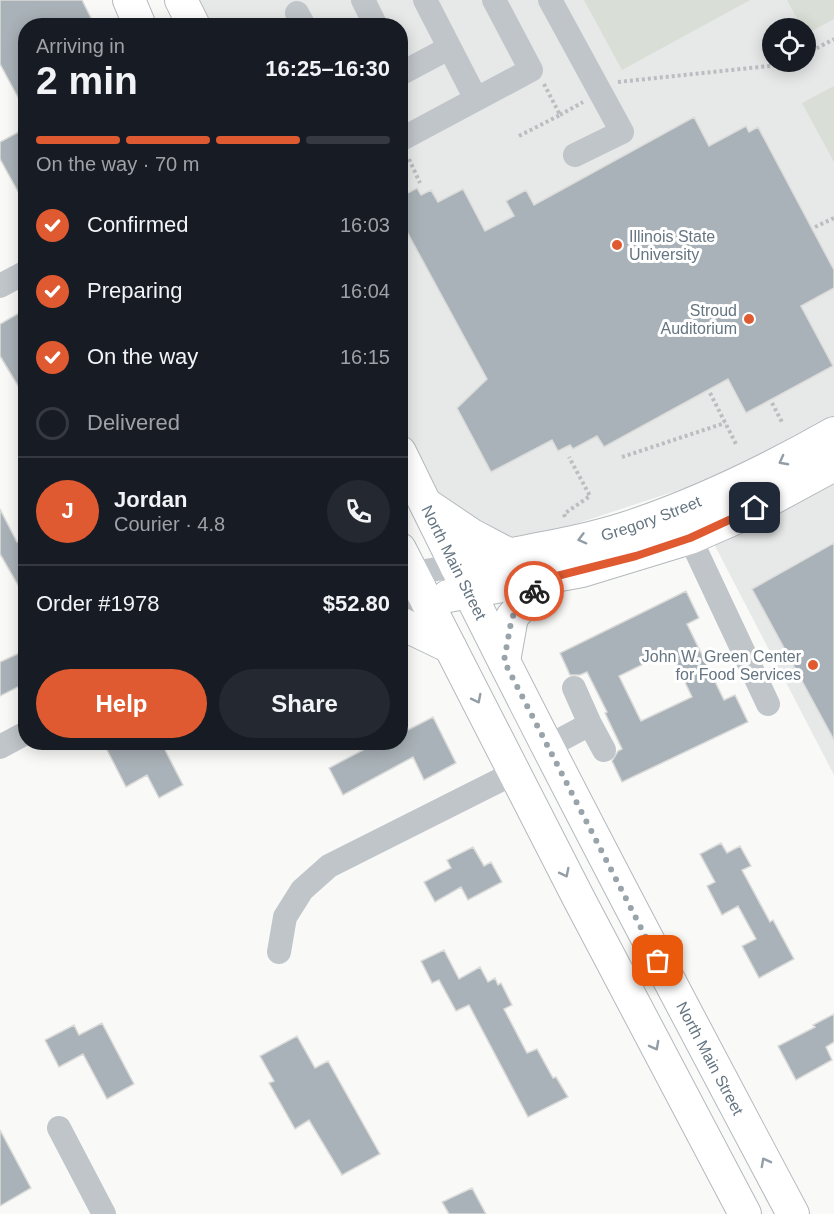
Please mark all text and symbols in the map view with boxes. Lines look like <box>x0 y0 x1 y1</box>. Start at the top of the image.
map controls <box>762 18 816 72</box>
button: locate <box>762 18 816 72</box>
text: Arriving in <box>36 35 125 57</box>
text: 16:25–16:30 <box>265 56 390 81</box>
text: 2 min <box>36 59 138 102</box>
text: On the way · 70 m <box>36 153 199 175</box>
icon: check <box>36 209 69 242</box>
text: Confirmed <box>87 212 188 237</box>
text: 16:03 <box>340 214 390 236</box>
place label: Illinois State University <box>629 228 715 263</box>
marker: Illinois State University <box>610 238 624 252</box>
icon: check <box>36 275 69 308</box>
text: Preparing <box>87 278 182 303</box>
text: 16:04 <box>340 280 390 302</box>
place label: Stroud Auditorium <box>661 302 737 337</box>
marker: Stroud Auditorium <box>742 312 756 326</box>
icon: check <box>36 341 69 374</box>
text: On the way <box>87 344 198 369</box>
text: 16:15 <box>340 346 390 368</box>
text: Delivered <box>87 410 180 435</box>
one-way arrow <box>778 454 789 465</box>
button: phone <box>327 480 390 543</box>
pin <box>729 482 780 533</box>
text: Jordan <box>114 487 187 512</box>
icon: home <box>738 491 771 524</box>
street label: Gregory Street <box>599 492 704 544</box>
text: J <box>61 498 74 523</box>
street label: North Main Street <box>418 503 490 623</box>
text: Courier · 4.8 <box>114 513 225 535</box>
one-way arrow <box>577 532 587 545</box>
courier <box>504 561 564 621</box>
icon: bike <box>518 575 551 608</box>
text: Order #1978 <box>36 591 160 616</box>
text: $52.80 <box>323 591 390 616</box>
place label: John W. Green Center for Food Services <box>642 648 802 683</box>
marker: John W. Green Center for Food Services <box>806 658 820 672</box>
button: Help <box>36 669 207 738</box>
button: Share <box>219 669 390 738</box>
one-way arrow <box>470 693 481 704</box>
one-way arrow <box>558 867 570 878</box>
pin <box>632 935 683 986</box>
icon: bag <box>641 944 674 977</box>
street label: North Main Street <box>673 999 747 1118</box>
one-way arrow <box>648 1040 660 1051</box>
one-way arrow <box>761 1158 772 1169</box>

